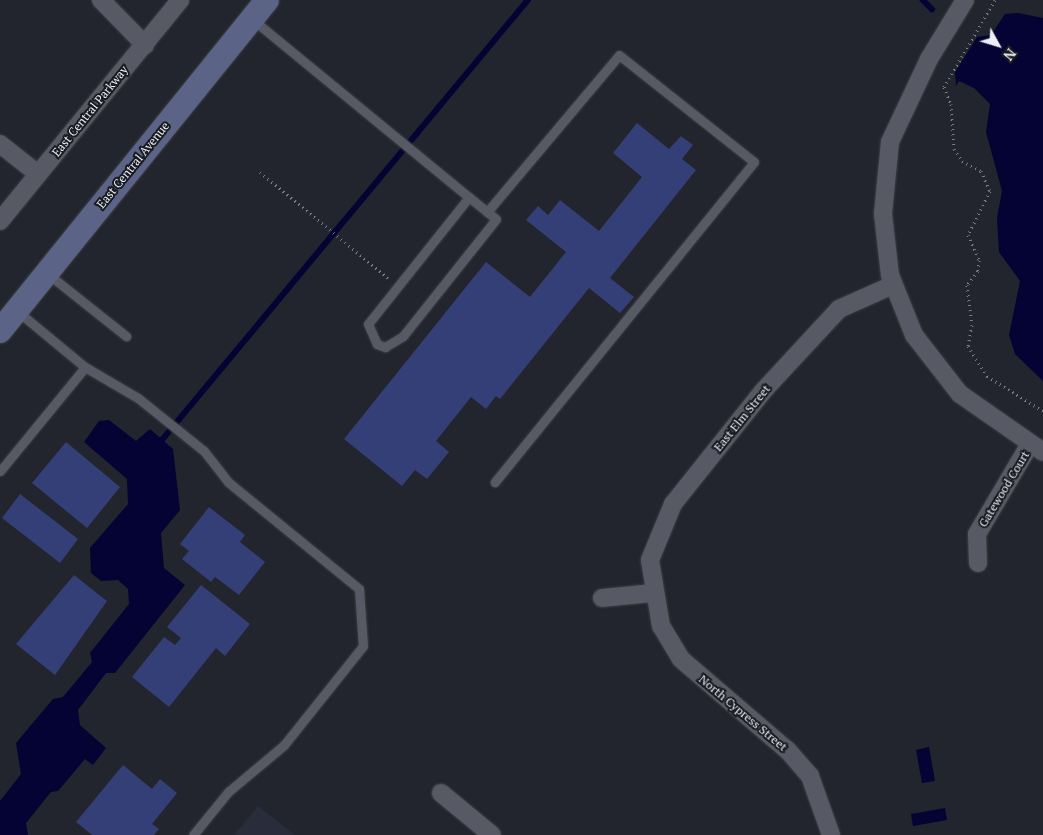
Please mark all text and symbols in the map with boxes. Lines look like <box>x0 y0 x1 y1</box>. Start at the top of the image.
north arrow <box>973 20 1023 70</box>
text: N <box>999 45 1021 65</box>
street label: East Central Parkway <box>49 63 131 159</box>
street label: East Central Avenue <box>94 119 172 211</box>
street label: East Elm Street <box>711 382 773 454</box>
street label: Gatewood Court <box>976 448 1032 530</box>
street label: North Cypress Street <box>696 672 790 754</box>

